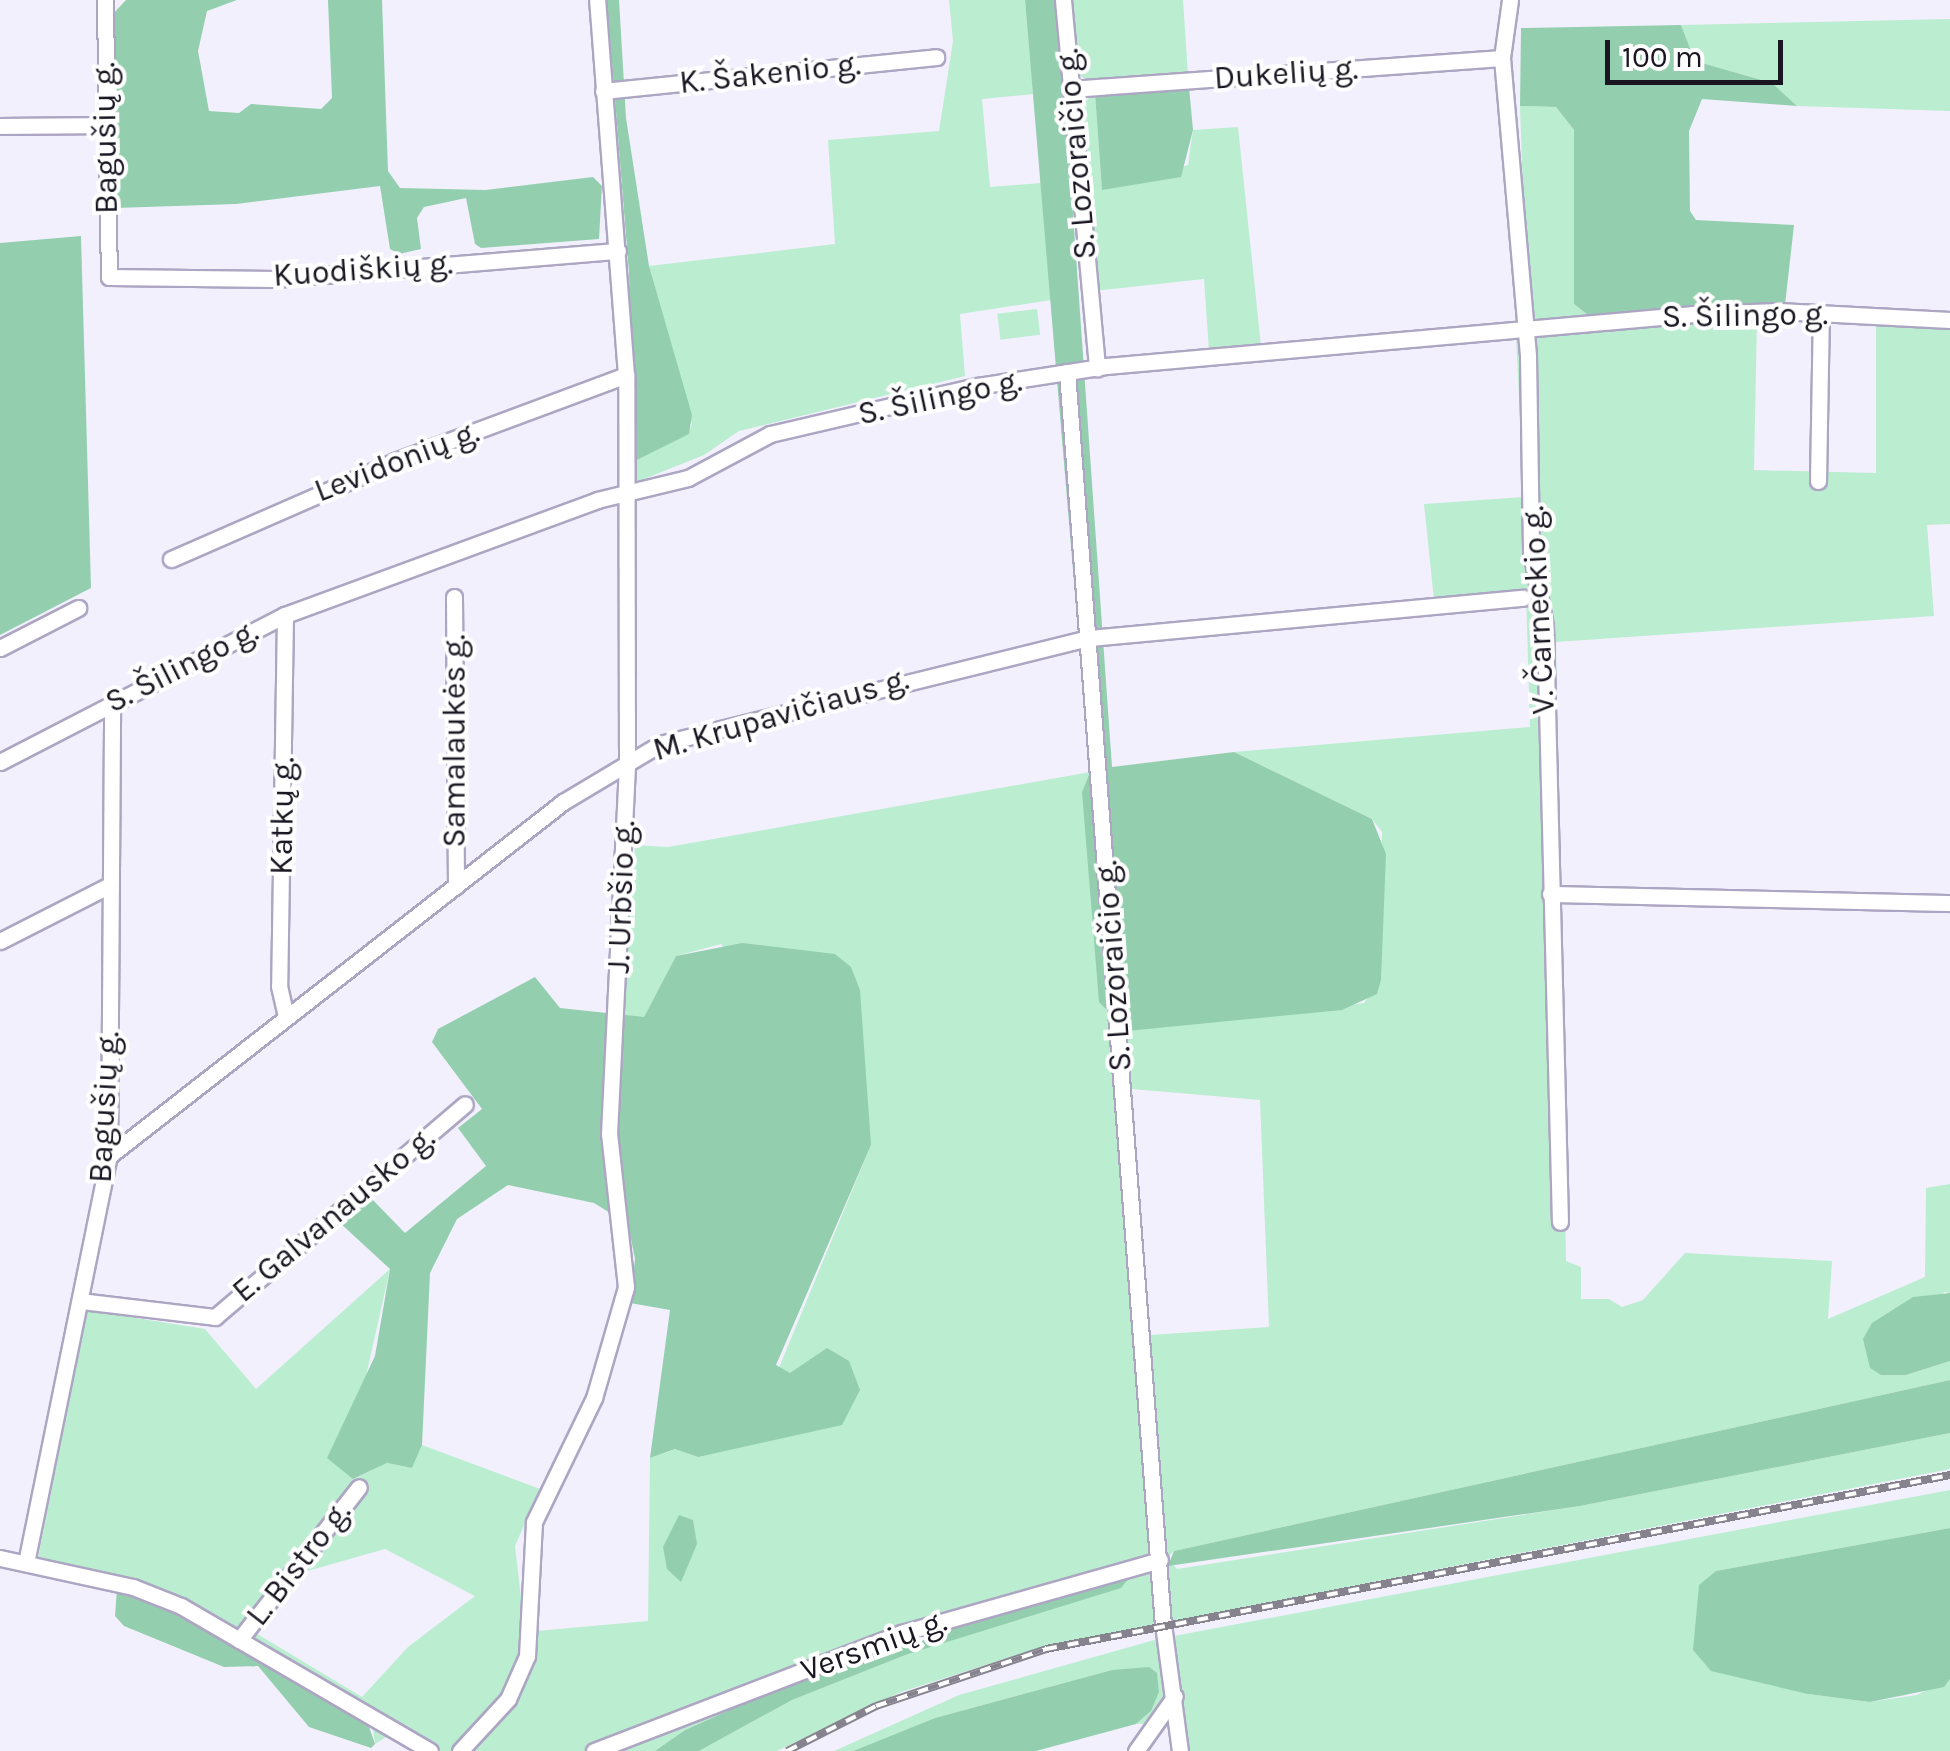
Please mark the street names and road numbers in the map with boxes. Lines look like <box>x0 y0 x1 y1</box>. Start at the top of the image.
street label: K. Šakenio g. <box>678 45 862 103</box>
street label: S. Lozoraičio g. <box>1049 47 1105 261</box>
street label: Dukelių g. <box>1213 50 1359 98</box>
street label: Bagušių g. <box>85 62 127 214</box>
street label: Kuodiškių g. <box>272 245 454 295</box>
street label: S. Šilingo g. <box>1662 295 1828 337</box>
street label: S. Šilingo g. <box>855 362 1025 434</box>
street label: Levidonių g. <box>309 413 485 511</box>
street label: V. Čarneckio g. <box>1514 505 1564 715</box>
street label: S. Šilingo g. <box>99 612 265 722</box>
street label: Samalaukės g. <box>436 634 474 848</box>
street label: M. Krupavičiaus g. <box>649 660 913 770</box>
street label: Katkų g. <box>263 757 303 875</box>
street label: J. Urbšio g. <box>600 820 644 974</box>
street label: S. Lozoraičio g. <box>1087 859 1141 1073</box>
street label: Bagušių g. <box>82 1030 128 1184</box>
street label: E. Galvanausko g. <box>225 1119 443 1311</box>
street label: L. Bistro g. <box>239 1494 359 1634</box>
street label: Versmių g. <box>796 1602 952 1690</box>

